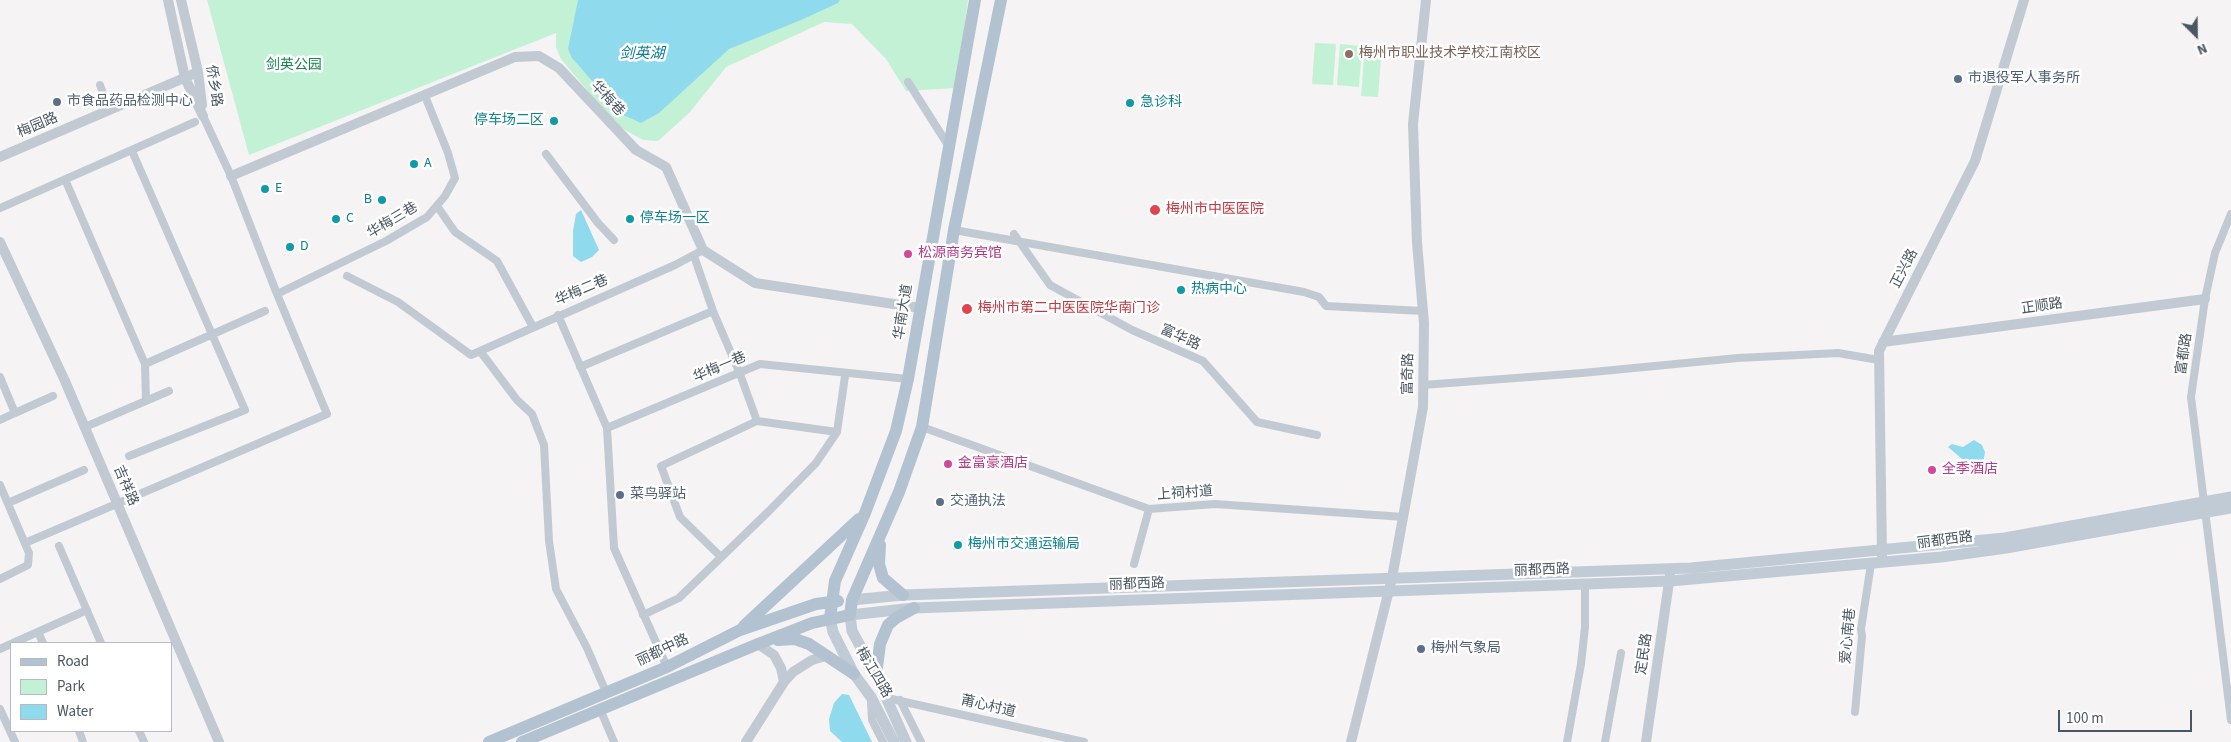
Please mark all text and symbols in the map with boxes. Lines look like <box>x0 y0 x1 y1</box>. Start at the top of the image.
north arrow <box>2171 10 2221 60</box>
text: N <box>2194 38 2210 60</box>
water label: 剑英湖 <box>620 46 664 64</box>
place label: 梅州市职业技术学校江南校区 <box>1359 46 1541 62</box>
marker: 梅州市职业技术学校江南校区 <box>1343 48 1355 60</box>
park label: 剑英公园 <box>266 58 322 74</box>
street label: 侨乡路 <box>201 64 225 108</box>
place label: 市退役军人事务所 <box>1968 71 2080 87</box>
marker: 市退役军人事务所 <box>1952 73 1964 85</box>
street label: 华梅巷 <box>587 78 627 120</box>
place label: 市食品药品检测中心 <box>67 94 193 110</box>
place label: 急诊科 <box>1140 95 1182 111</box>
marker: 市食品药品检测中心 <box>51 96 63 108</box>
marker: 急诊科 <box>1124 97 1136 109</box>
street label: 梅园路 <box>15 110 61 142</box>
place label: 停车场二区 <box>474 113 544 129</box>
marker: 停车场二区 <box>548 115 560 127</box>
place label: A <box>424 156 432 172</box>
marker: A <box>408 158 420 170</box>
place label: E <box>275 181 282 197</box>
marker: E <box>259 183 271 195</box>
place label: B <box>364 192 372 208</box>
marker: B <box>376 194 388 206</box>
street label: 华梅三巷 <box>365 199 421 243</box>
place label: 梅州市中医医院 <box>1166 202 1264 218</box>
marker: 梅州市中医医院 <box>1148 203 1162 217</box>
place label: C <box>346 211 354 227</box>
place label: 停车场一区 <box>640 211 710 227</box>
marker: C <box>330 213 342 225</box>
marker: 停车场一区 <box>624 213 636 225</box>
place label: D <box>300 239 309 255</box>
marker: D <box>284 241 296 253</box>
place label: 松源商务宾馆 <box>918 246 1002 262</box>
street label: 正兴路 <box>1888 246 1922 292</box>
marker: 松源商务宾馆 <box>902 248 914 260</box>
street label: 华梅二巷 <box>553 272 611 310</box>
place label: 热病中心 <box>1191 282 1247 298</box>
street label: 华南大道 <box>891 283 917 341</box>
marker: 热病中心 <box>1175 284 1187 296</box>
street label: 正顺路 <box>2020 296 2064 318</box>
place label: 梅州市第二中医医院华南门诊 <box>978 301 1160 317</box>
marker: 梅州市第二中医医院华南门诊 <box>960 302 974 316</box>
street label: 富华路 <box>1157 322 1203 354</box>
street label: 富都路 <box>2174 332 2196 376</box>
street label: 华梅一巷 <box>691 349 749 387</box>
street label: 富奇路 <box>1400 353 1418 395</box>
place label: 金富豪酒店 <box>958 456 1028 472</box>
marker: 金富豪酒店 <box>942 458 954 470</box>
place label: 全季酒店 <box>1942 462 1998 478</box>
street label: 吉祥路 <box>109 463 141 509</box>
marker: 全季酒店 <box>1926 464 1938 476</box>
street label: 上祠村道 <box>1156 484 1214 504</box>
place label: 菜鸟驿站 <box>630 487 686 503</box>
marker: 菜鸟驿站 <box>614 489 626 501</box>
place label: 交通执法 <box>950 494 1006 510</box>
marker: 交通执法 <box>934 496 946 508</box>
street label: 丽都西路 <box>1916 529 1974 553</box>
place label: 梅州市交通运输局 <box>968 537 1080 553</box>
marker: 梅州市交通运输局 <box>952 539 964 551</box>
street label: 丽都西路 <box>1514 562 1570 580</box>
street label: 丽都西路 <box>1109 576 1165 594</box>
street label: 爱心南巷 <box>1838 607 1860 665</box>
street label: 丽都中路 <box>634 632 692 670</box>
street label: 定民路 <box>1634 632 1656 676</box>
place label: 梅州气象局 <box>1431 641 1501 657</box>
legend <box>10 642 172 732</box>
marker: 梅州气象局 <box>1415 643 1427 655</box>
street label: 梅江四路 <box>851 645 895 701</box>
text: Road <box>57 651 89 672</box>
text: Park <box>57 676 85 697</box>
street label: 莆心村道 <box>959 693 1017 721</box>
scale bar <box>2061 700 2195 732</box>
text: Water <box>57 701 93 722</box>
text: 100 m <box>2066 708 2104 729</box>

